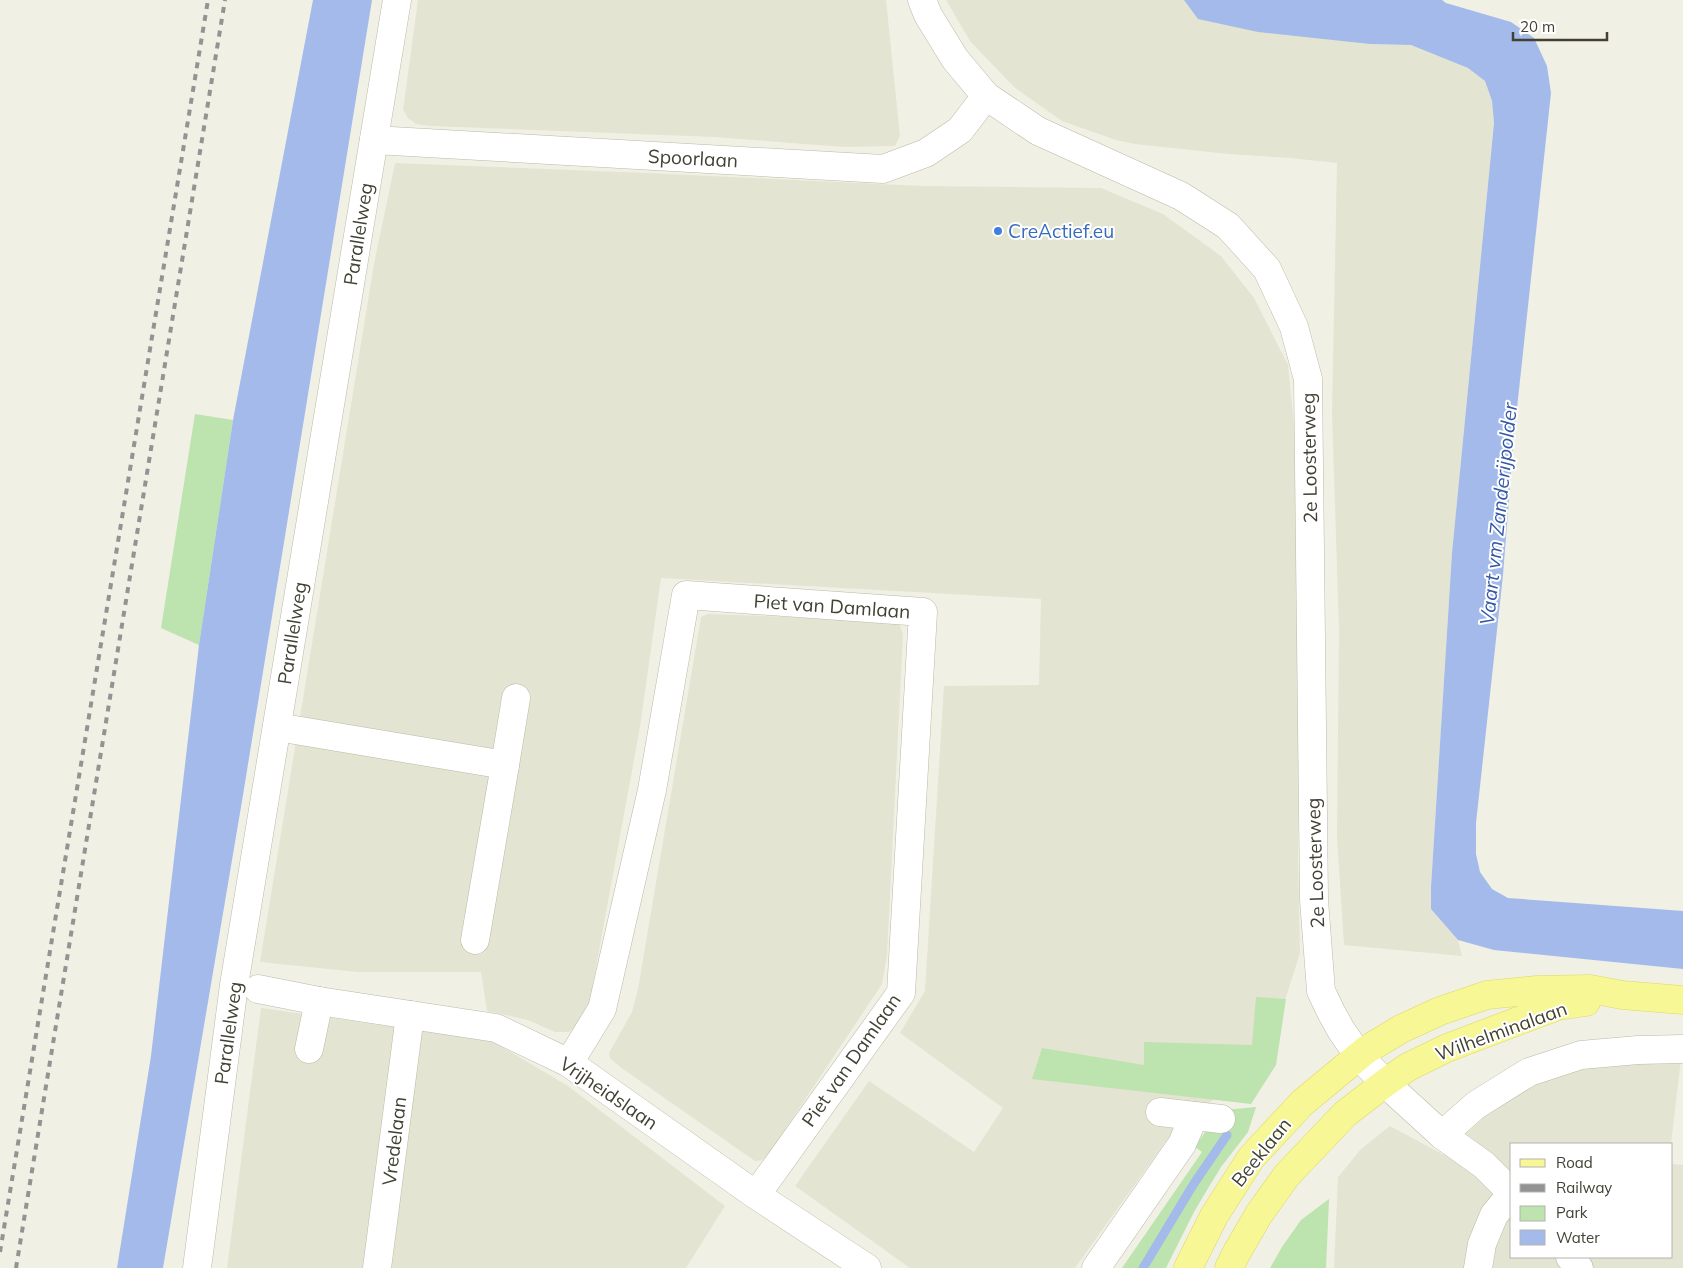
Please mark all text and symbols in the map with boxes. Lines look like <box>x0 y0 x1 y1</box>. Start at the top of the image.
scale bar <box>1513 10 1607 42</box>
text: 20 m <box>1520 17 1555 36</box>
street label: Spoorlaan <box>647 144 739 172</box>
street label: Parallelweg <box>338 181 378 287</box>
place label: CreActief.eu <box>1008 219 1114 243</box>
marker: CreActief.eu <box>992 225 1004 237</box>
street label: 2e Loosterweg <box>1296 393 1322 523</box>
water label: Vaart vm Zanderijpolder <box>1474 401 1522 627</box>
street label: Parallelweg <box>272 580 312 686</box>
street label: Piet van Damlaan <box>753 589 911 623</box>
street label: 2e Loosterweg <box>1301 797 1329 929</box>
street label: Parallelweg <box>209 980 247 1086</box>
street label: Piet van Damlaan <box>796 989 906 1131</box>
street label: Wilhelminalaan <box>1432 996 1570 1066</box>
street label: Vrijheidslaan <box>555 1051 663 1135</box>
street label: Vredelaan <box>377 1095 411 1187</box>
street label: Beeklaan <box>1226 1113 1296 1191</box>
legend <box>1510 1143 1673 1258</box>
text: Road <box>1556 1153 1593 1172</box>
text: Railway <box>1556 1178 1612 1197</box>
text: Park <box>1556 1203 1588 1222</box>
text: Water <box>1556 1228 1600 1247</box>

